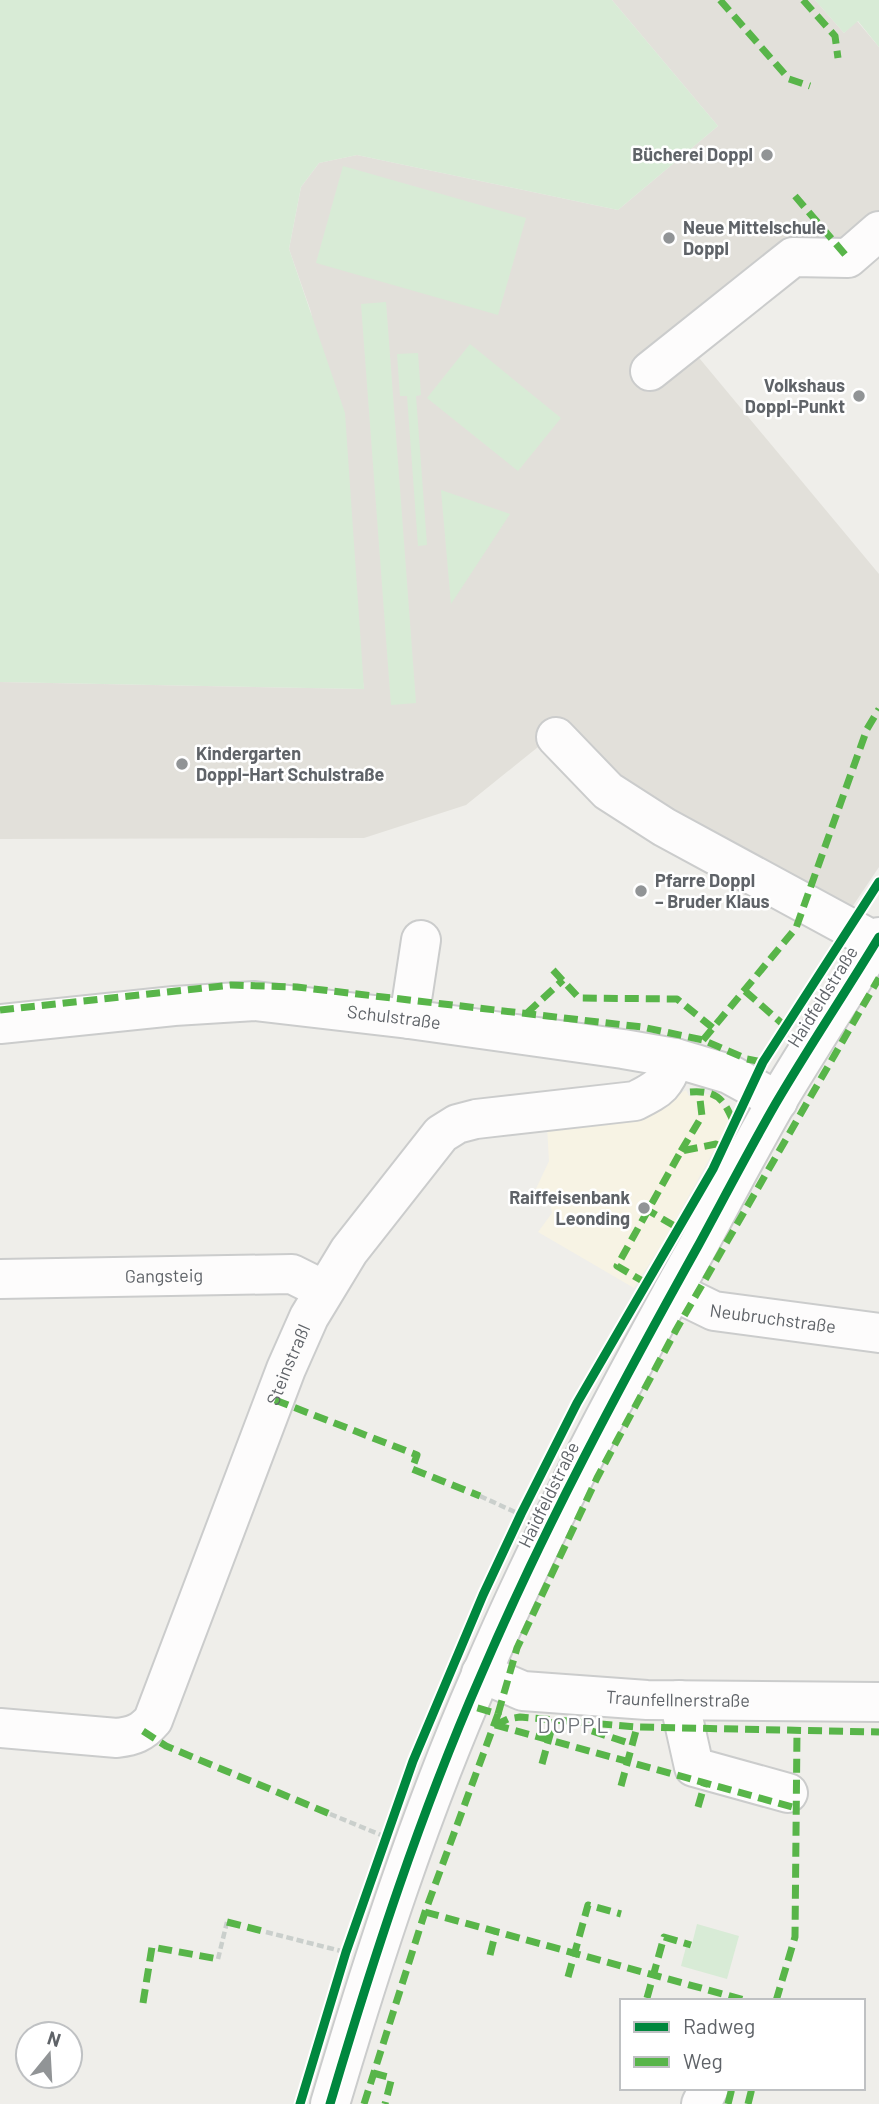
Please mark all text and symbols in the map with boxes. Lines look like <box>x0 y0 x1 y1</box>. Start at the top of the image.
place label: Bücherei Doppl <box>632 143 753 165</box>
marker: Bücherei Doppl <box>759 147 775 163</box>
place label: Neue Mittelschule Doppl <box>683 216 826 259</box>
marker: Neue Mittelschule Doppl <box>661 230 677 246</box>
place label: Volkshaus Doppl-Punkt <box>745 374 845 417</box>
marker: Volkshaus Doppl-Punkt <box>851 388 867 404</box>
place label: Kindergarten Doppl-Hart Schulstraße <box>196 742 385 785</box>
marker: Kindergarten Doppl-Hart Schulstraße <box>174 756 190 772</box>
place label: Pfarre Doppl – Bruder Klaus <box>655 869 770 912</box>
marker: Pfarre Doppl – Bruder Klaus <box>633 883 649 899</box>
street label: Haidfeldstraße <box>782 942 862 1051</box>
street label: Schulstraße <box>346 1000 442 1033</box>
place label: Raiffeisenbank Leonding <box>509 1186 630 1229</box>
marker: Raiffeisenbank Leonding <box>636 1200 652 1216</box>
street label: Gangsteig <box>125 1264 203 1287</box>
street label: Neubruchstraße <box>709 1299 837 1337</box>
street label: Steinstraßl <box>261 1321 314 1408</box>
street label: Haidfeldstraße <box>513 1438 583 1551</box>
street label: Traunfellnerstraße <box>605 1685 750 1711</box>
district label: DOPPL <box>538 1712 610 1737</box>
legend <box>620 1999 865 2090</box>
text: Radweg <box>683 2013 755 2038</box>
north arrow <box>14 2020 84 2090</box>
text: N <box>45 2025 64 2051</box>
text: Weg <box>683 2048 723 2073</box>

